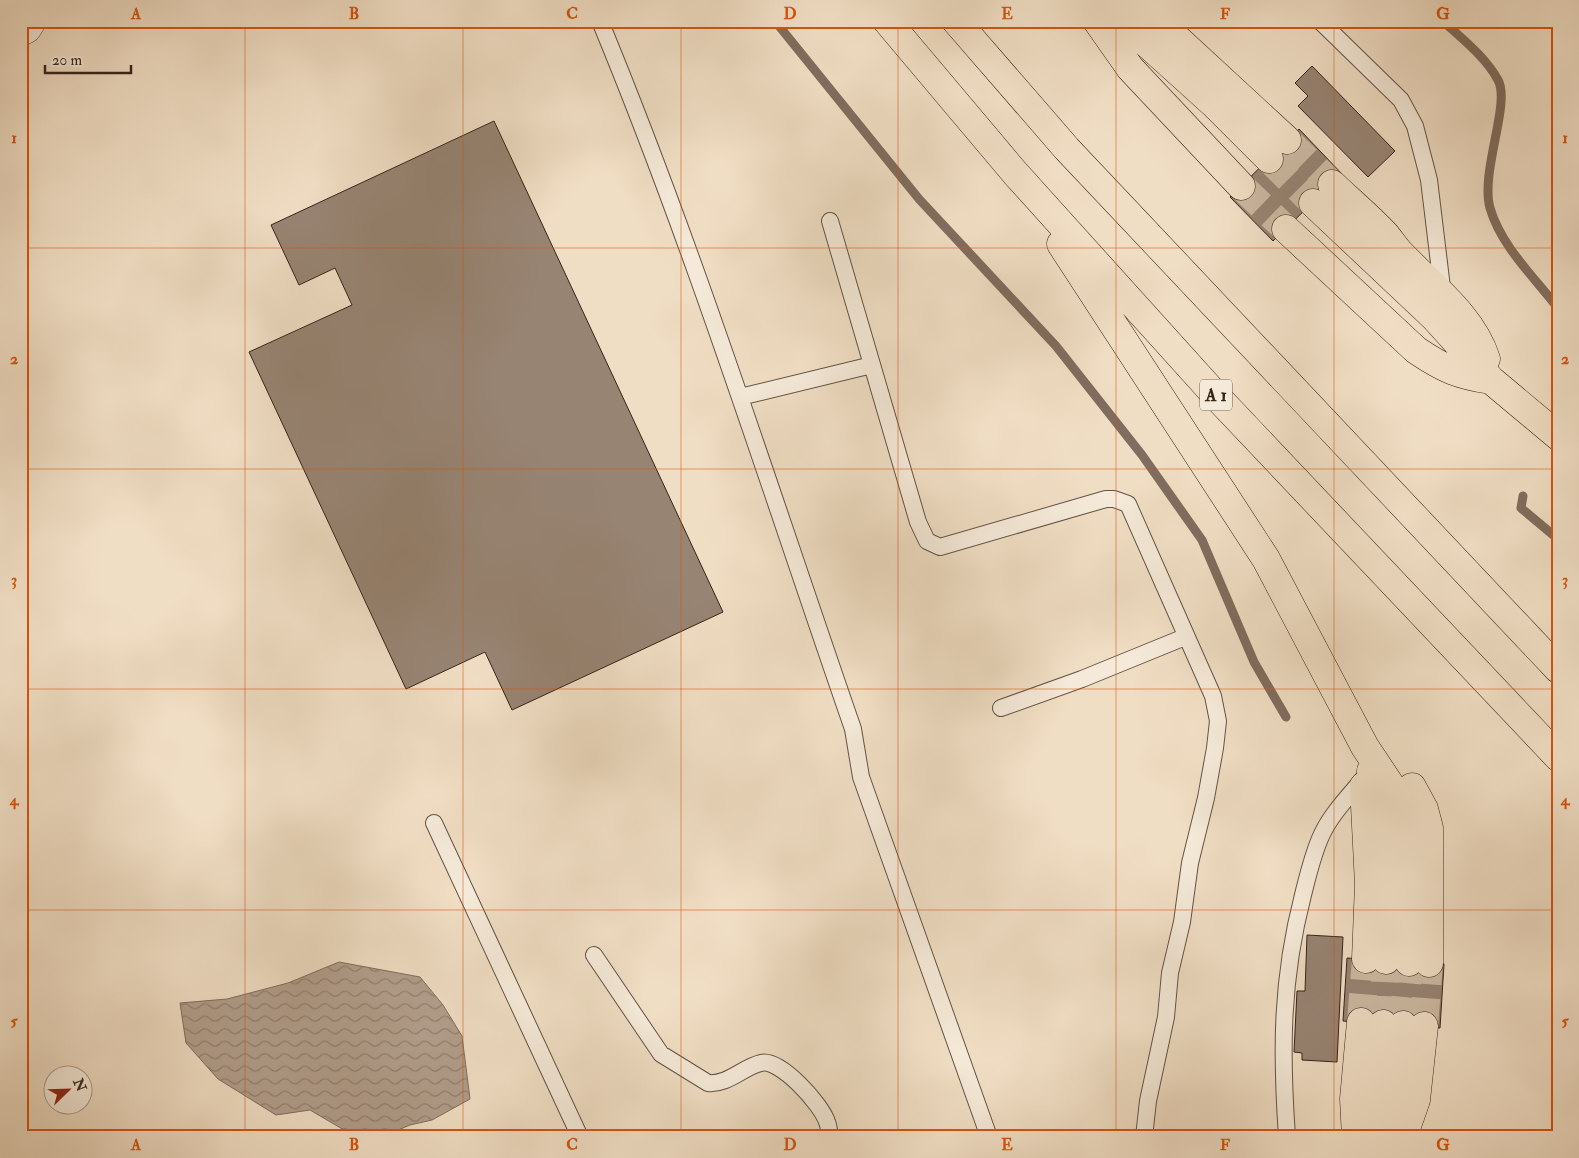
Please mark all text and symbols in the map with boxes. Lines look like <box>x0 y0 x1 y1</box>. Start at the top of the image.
text: A <box>130 4 142 24</box>
text: B <box>349 4 359 24</box>
text: C <box>566 4 578 24</box>
text: D <box>783 4 797 24</box>
text: E <box>1001 4 1013 24</box>
text: F <box>1220 4 1230 24</box>
text: G <box>1436 4 1450 24</box>
scale bar <box>45 42 131 74</box>
text: 20 m <box>52 51 82 70</box>
text: 1 <box>11 128 17 148</box>
text: 1 <box>1562 128 1568 148</box>
text: 2 <box>10 349 18 369</box>
text: 2 <box>1561 349 1569 369</box>
road number: A 1 <box>1200 380 1232 410</box>
text: 3 <box>11 570 17 590</box>
text: 3 <box>1562 570 1568 590</box>
text: 4 <box>9 790 20 810</box>
text: 4 <box>1560 790 1571 810</box>
text: 5 <box>10 1011 18 1031</box>
text: 5 <box>1561 1011 1569 1031</box>
north arrow <box>42 1066 92 1116</box>
text: N <box>69 1075 90 1095</box>
text: A <box>130 1135 142 1155</box>
text: B <box>349 1135 359 1155</box>
text: C <box>566 1135 578 1155</box>
text: D <box>783 1135 797 1155</box>
text: E <box>1001 1135 1013 1155</box>
text: F <box>1220 1135 1230 1155</box>
text: G <box>1436 1135 1450 1155</box>

